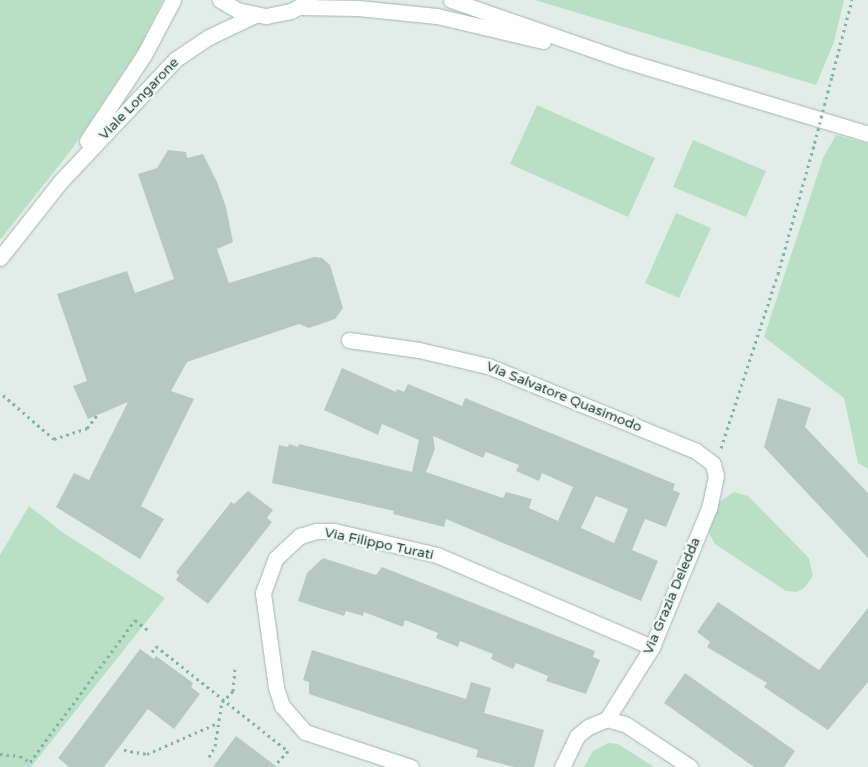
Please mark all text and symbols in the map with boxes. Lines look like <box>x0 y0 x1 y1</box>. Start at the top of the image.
street label: Viale Longarone <box>95 54 183 144</box>
street label: Via Salvatore Quasimodo <box>484 358 644 436</box>
street label: Via Filippo Turati <box>323 524 435 564</box>
street label: Via Grazia Deledda <box>640 535 704 657</box>

